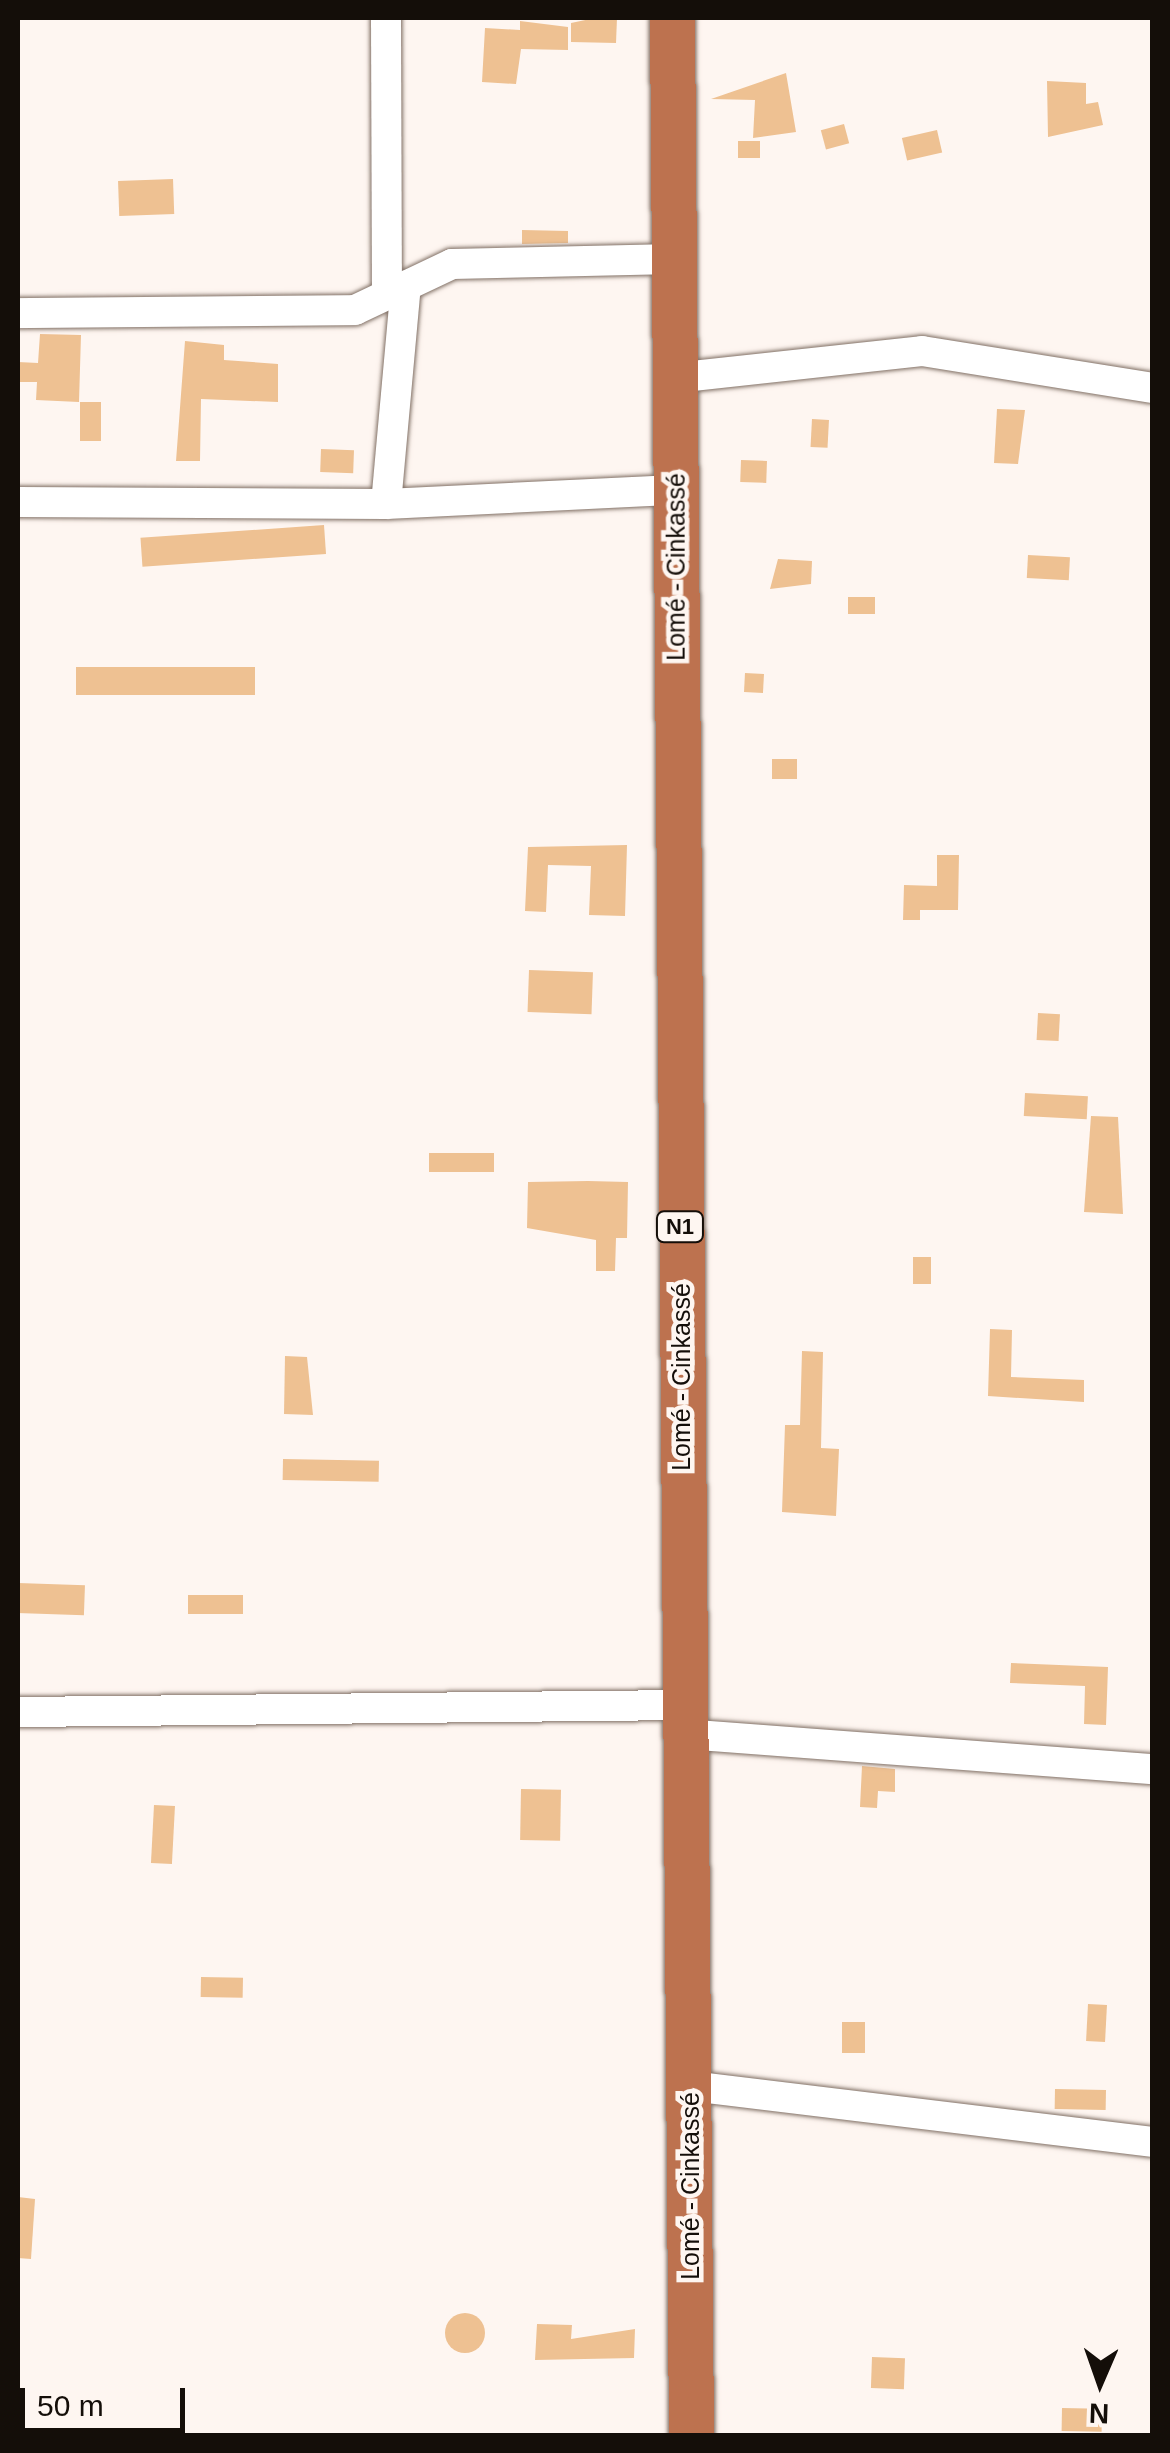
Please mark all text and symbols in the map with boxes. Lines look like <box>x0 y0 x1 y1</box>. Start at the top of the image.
street label: Lomé - Cinkassé <box>661 473 691 661</box>
road number: N1 <box>655 1210 705 1244</box>
street label: Lomé - Cinkassé <box>666 1283 696 1471</box>
street label: Lomé - Cinkassé <box>675 2092 705 2280</box>
north arrow <box>1050 2333 1150 2433</box>
scale bar <box>25 2368 190 2430</box>
text: 50 m <box>37 2389 104 2422</box>
text: N <box>1088 2398 1110 2429</box>

